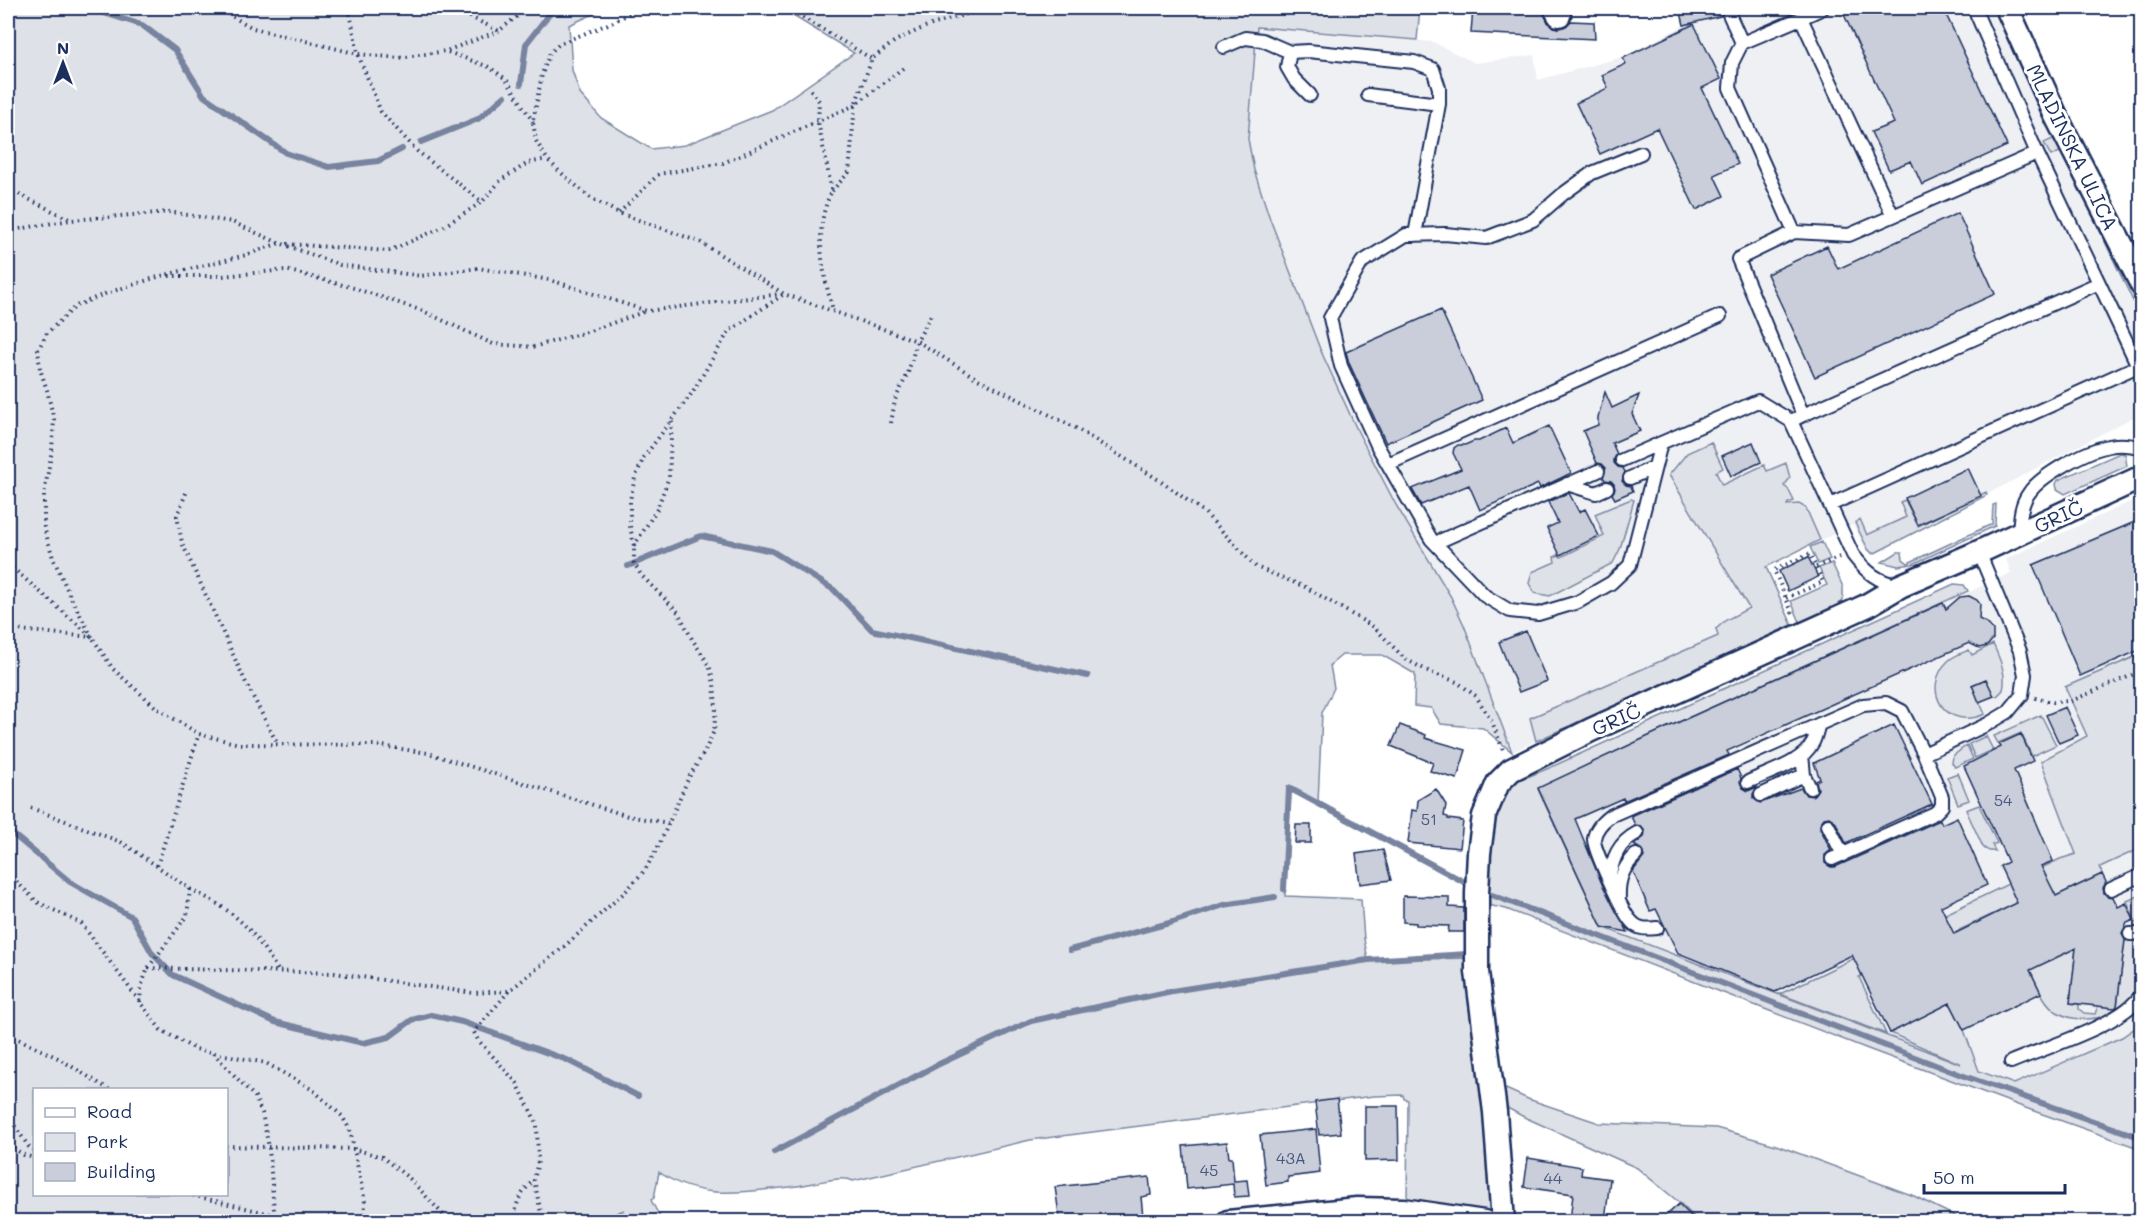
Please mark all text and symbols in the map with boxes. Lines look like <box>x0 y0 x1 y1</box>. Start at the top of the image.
north arrow <box>33 33 93 93</box>
text: N <box>57 37 69 58</box>
street label: MLADINSKA ULICA <box>2021 60 2125 234</box>
street label: GRIČ <box>2030 494 2086 538</box>
street label: GRIČ <box>1588 697 1644 741</box>
house number: 54 <box>1994 789 2013 810</box>
house number: 51 <box>1421 808 1437 829</box>
legend <box>33 1088 228 1196</box>
text: Road <box>87 1099 132 1123</box>
text: Park <box>87 1129 128 1153</box>
house number: 43A <box>1276 1147 1306 1168</box>
scale bar <box>1924 1157 2065 1195</box>
text: Building <box>87 1159 155 1183</box>
house number: 45 <box>1200 1159 1218 1180</box>
text: 50 m <box>1933 1165 1975 1189</box>
house number: 44 <box>1544 1167 1563 1188</box>

